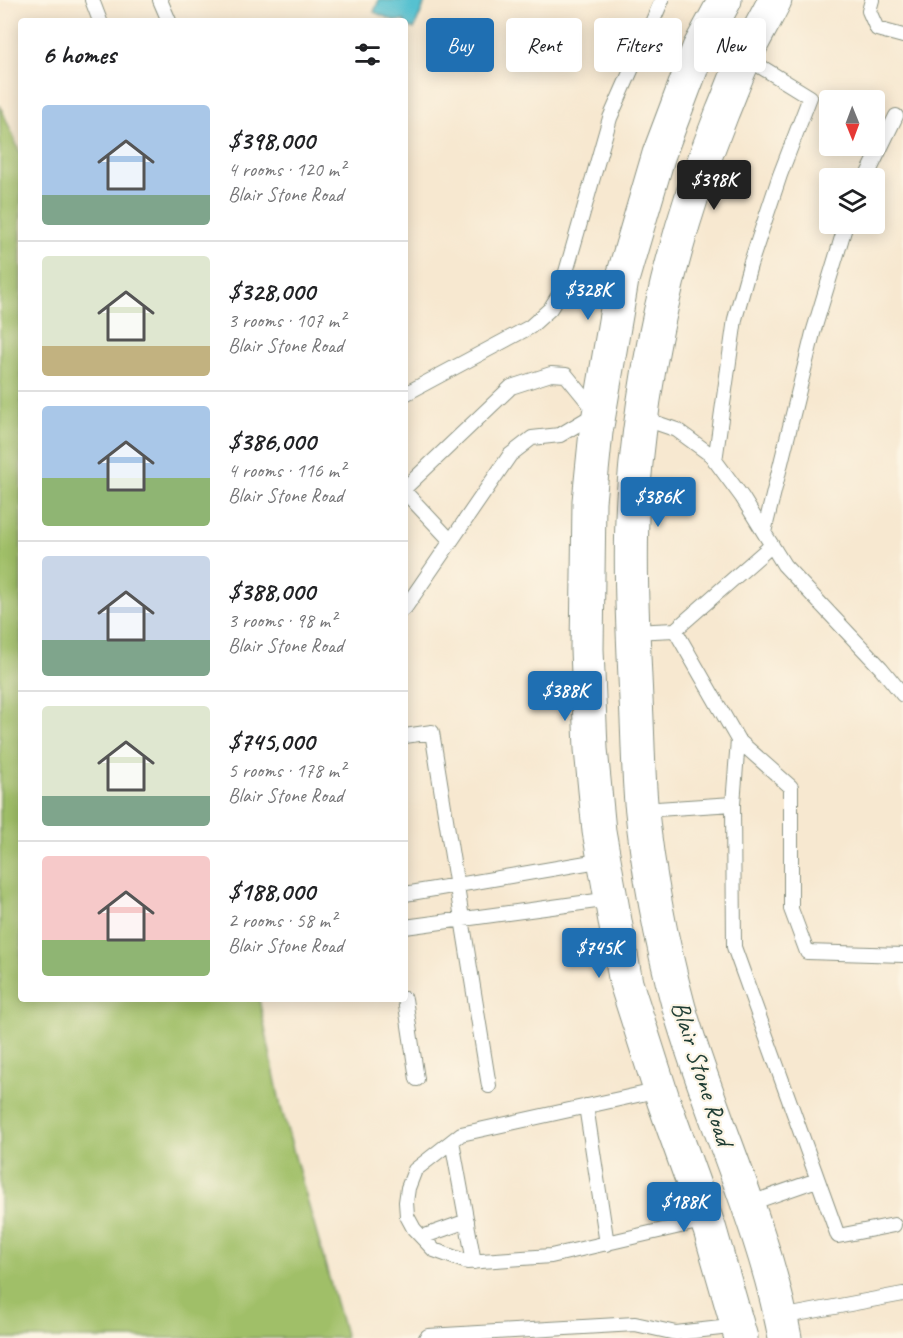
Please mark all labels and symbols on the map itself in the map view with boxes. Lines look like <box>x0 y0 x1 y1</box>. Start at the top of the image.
north arrow <box>819 90 885 156</box>
pin: $398K <box>672 160 756 211</box>
pin: $328K <box>546 270 630 321</box>
pin: $386K <box>616 477 700 528</box>
pin: $388K <box>523 671 607 722</box>
pin: $745K <box>557 928 641 979</box>
street label: Blair Stone Road <box>664 997 743 1153</box>
pin: $188K <box>642 1182 726 1233</box>

